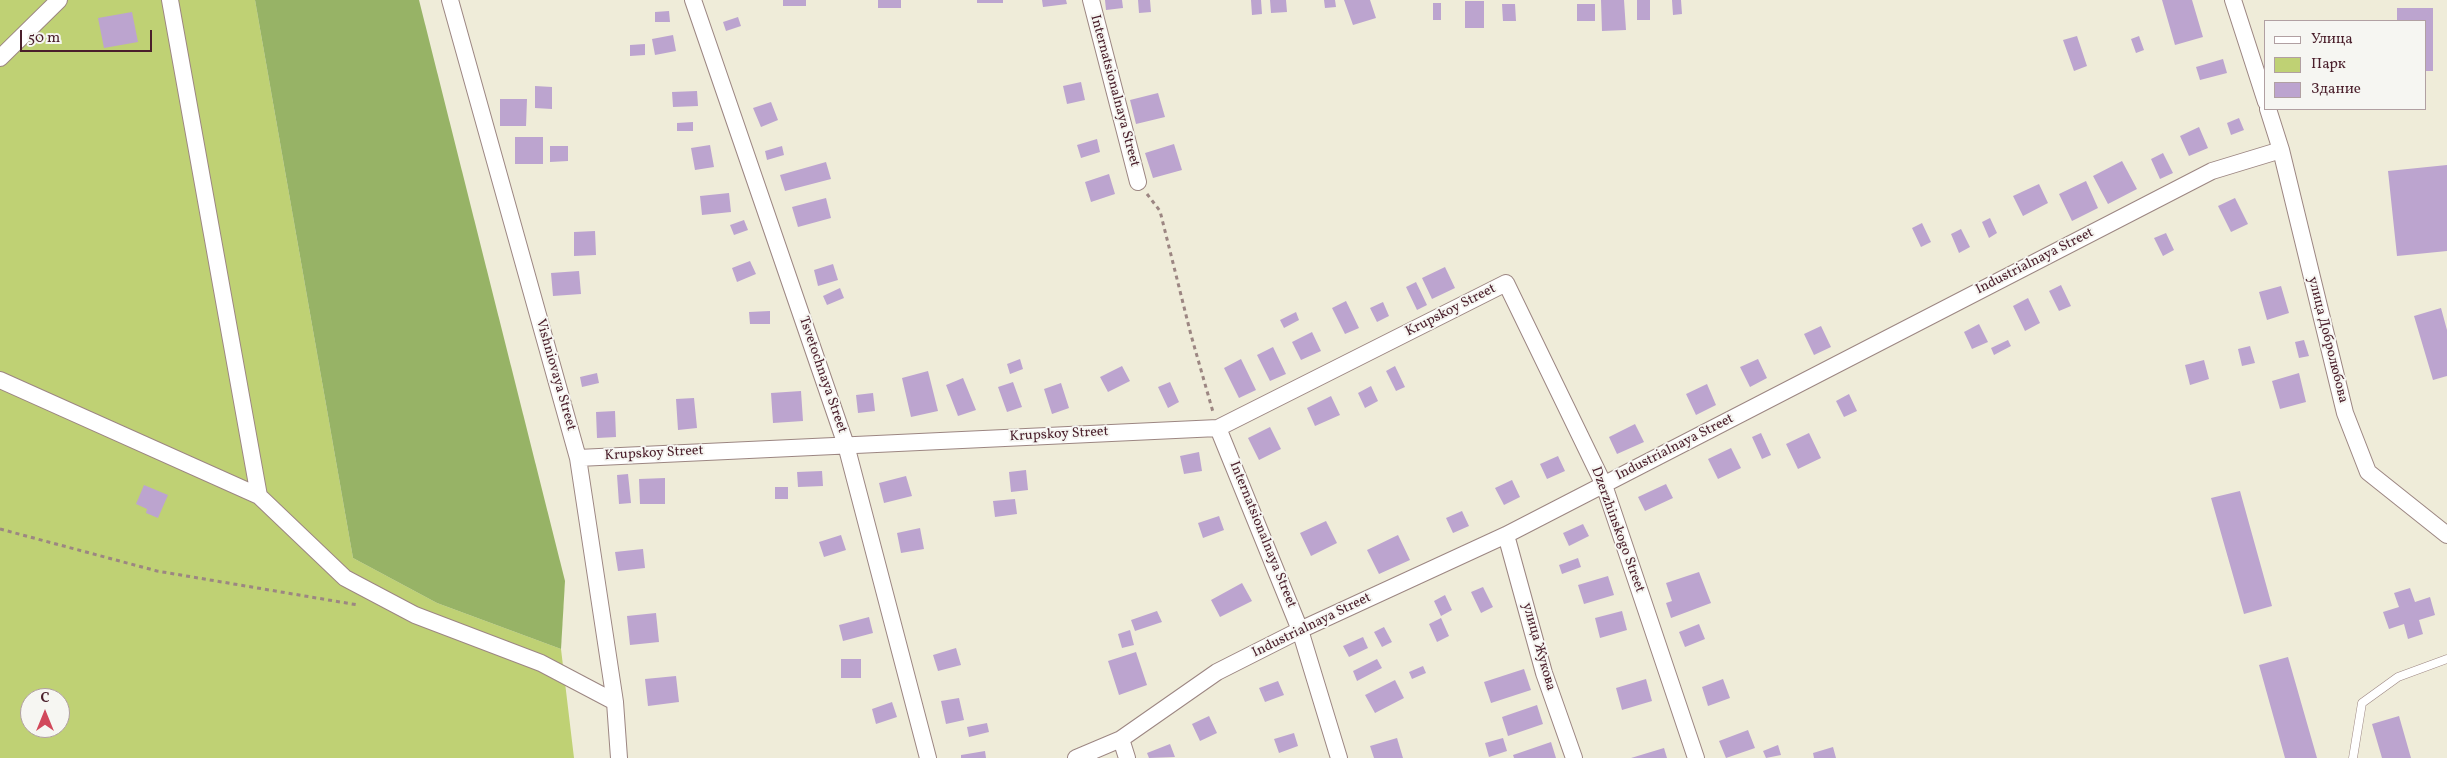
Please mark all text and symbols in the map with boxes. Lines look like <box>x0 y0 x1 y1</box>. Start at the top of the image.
street label: Internatsionalnaya Street <box>1086 13 1142 169</box>
scale bar <box>22 20 155 52</box>
legend <box>2264 20 2427 110</box>
text: 50 m <box>28 28 60 49</box>
text: Улица <box>2311 29 2353 50</box>
text: Парк <box>2311 54 2346 75</box>
text: Здание <box>2311 79 2361 100</box>
street label: Industrialnaya Street <box>1973 225 2097 299</box>
street label: улица Добролюбова <box>2303 275 2351 405</box>
street label: Krupskoy Street <box>1403 281 1499 341</box>
street label: Tsvetochnaya Street <box>794 314 850 436</box>
street label: Vishniovaya Street <box>531 317 579 433</box>
street label: Industrialnaya Street <box>1613 411 1737 485</box>
street label: Krupskoy Street <box>1009 424 1109 446</box>
street label: Krupskoy Street <box>604 443 704 465</box>
street label: Internatsionalnaya Street <box>1225 459 1299 611</box>
street label: Dzerzhinskogo Street <box>1586 465 1648 595</box>
street label: Industrialnaya Street <box>1250 590 1374 662</box>
street label: улица Жукова <box>1517 601 1559 693</box>
north arrow <box>20 688 70 738</box>
text: С <box>40 689 50 708</box>

